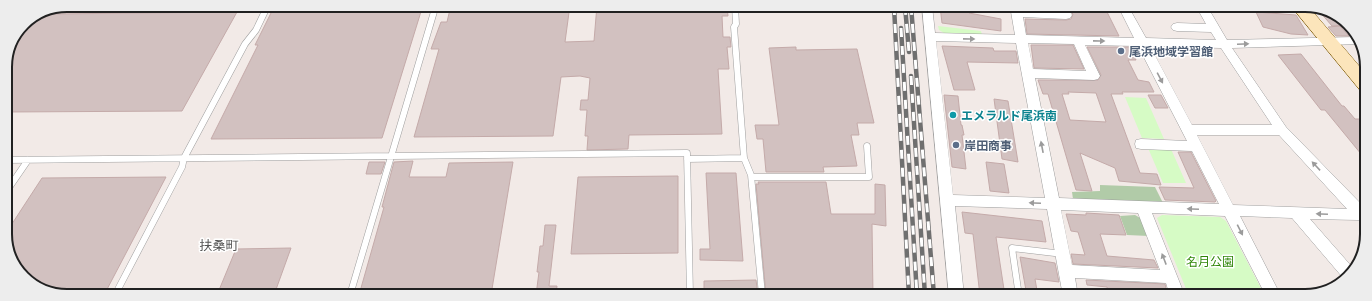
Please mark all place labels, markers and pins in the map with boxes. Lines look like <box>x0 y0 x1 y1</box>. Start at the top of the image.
place label: 尾浜地域学習館 <box>1129 44 1213 58</box>
marker: 尾浜地域学習館 <box>1116 46 1126 56</box>
place label: エメラルド尾浜南 <box>961 108 1057 122</box>
marker: エメラルド尾浜南 <box>948 110 958 120</box>
place label: 岸田商事 <box>964 138 1012 152</box>
marker: 岸田商事 <box>951 140 961 150</box>

